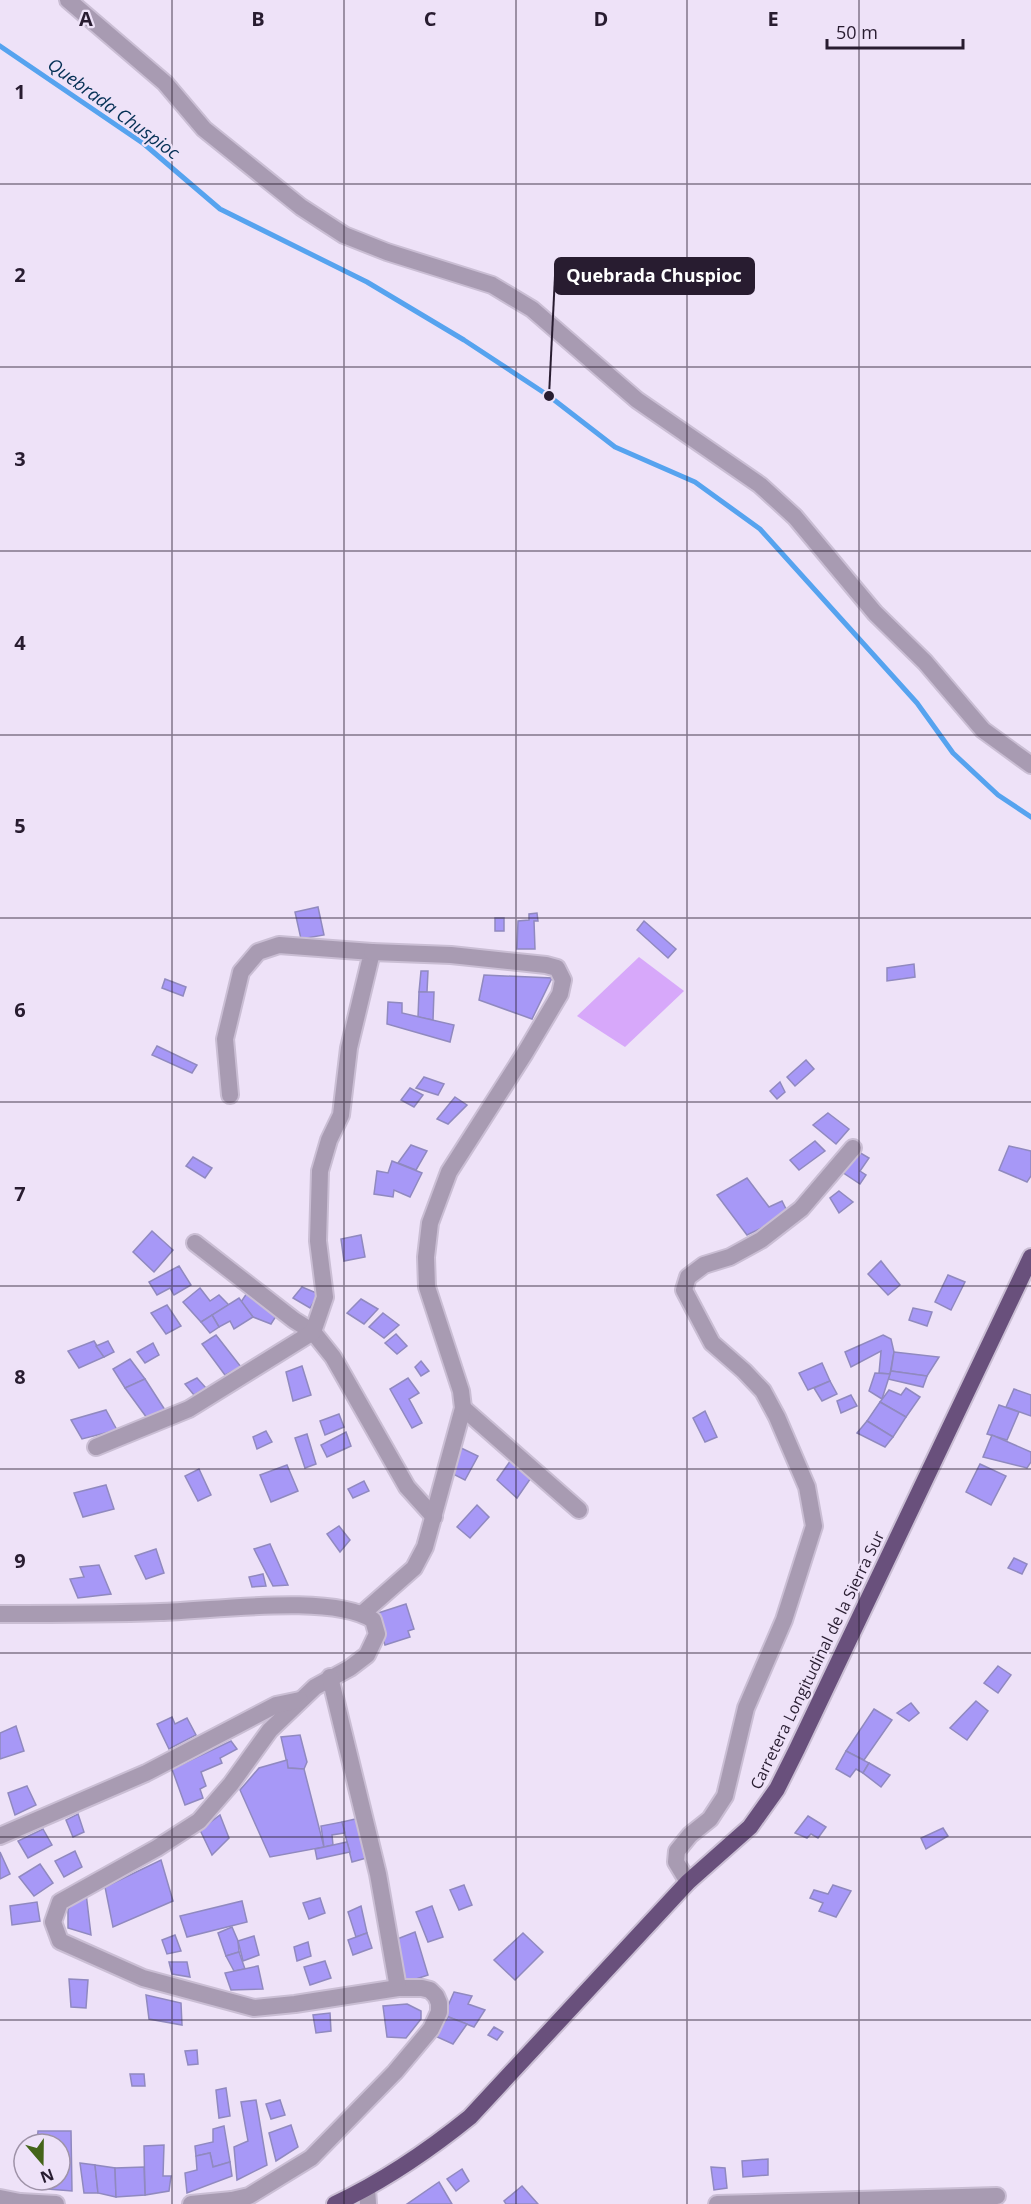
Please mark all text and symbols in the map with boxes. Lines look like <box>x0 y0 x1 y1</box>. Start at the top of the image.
text: A <box>79 5 93 32</box>
text: B <box>251 5 265 32</box>
text: C <box>424 5 437 32</box>
text: D <box>594 5 608 32</box>
text: E <box>767 5 779 32</box>
scale bar <box>827 12 964 50</box>
text: 50 m <box>836 20 878 44</box>
water label: Quebrada Chuspioc <box>43 52 185 165</box>
text: 1 <box>14 78 26 105</box>
callout: Quebrada Chuspioc <box>555 258 754 294</box>
text: 2 <box>14 261 26 288</box>
text: Quebrada Chuspioc <box>566 263 742 287</box>
text: 3 <box>14 445 26 472</box>
text: 4 <box>14 629 26 656</box>
text: 5 <box>14 812 26 839</box>
text: 6 <box>14 996 26 1023</box>
text: 7 <box>14 1180 26 1207</box>
text: 8 <box>14 1363 26 1390</box>
street label: Carretera Longitudinal de la Sierra Sur <box>745 1527 890 1793</box>
text: 9 <box>14 1547 26 1574</box>
north arrow <box>12 2132 72 2192</box>
text: N <box>37 2164 57 2189</box>

